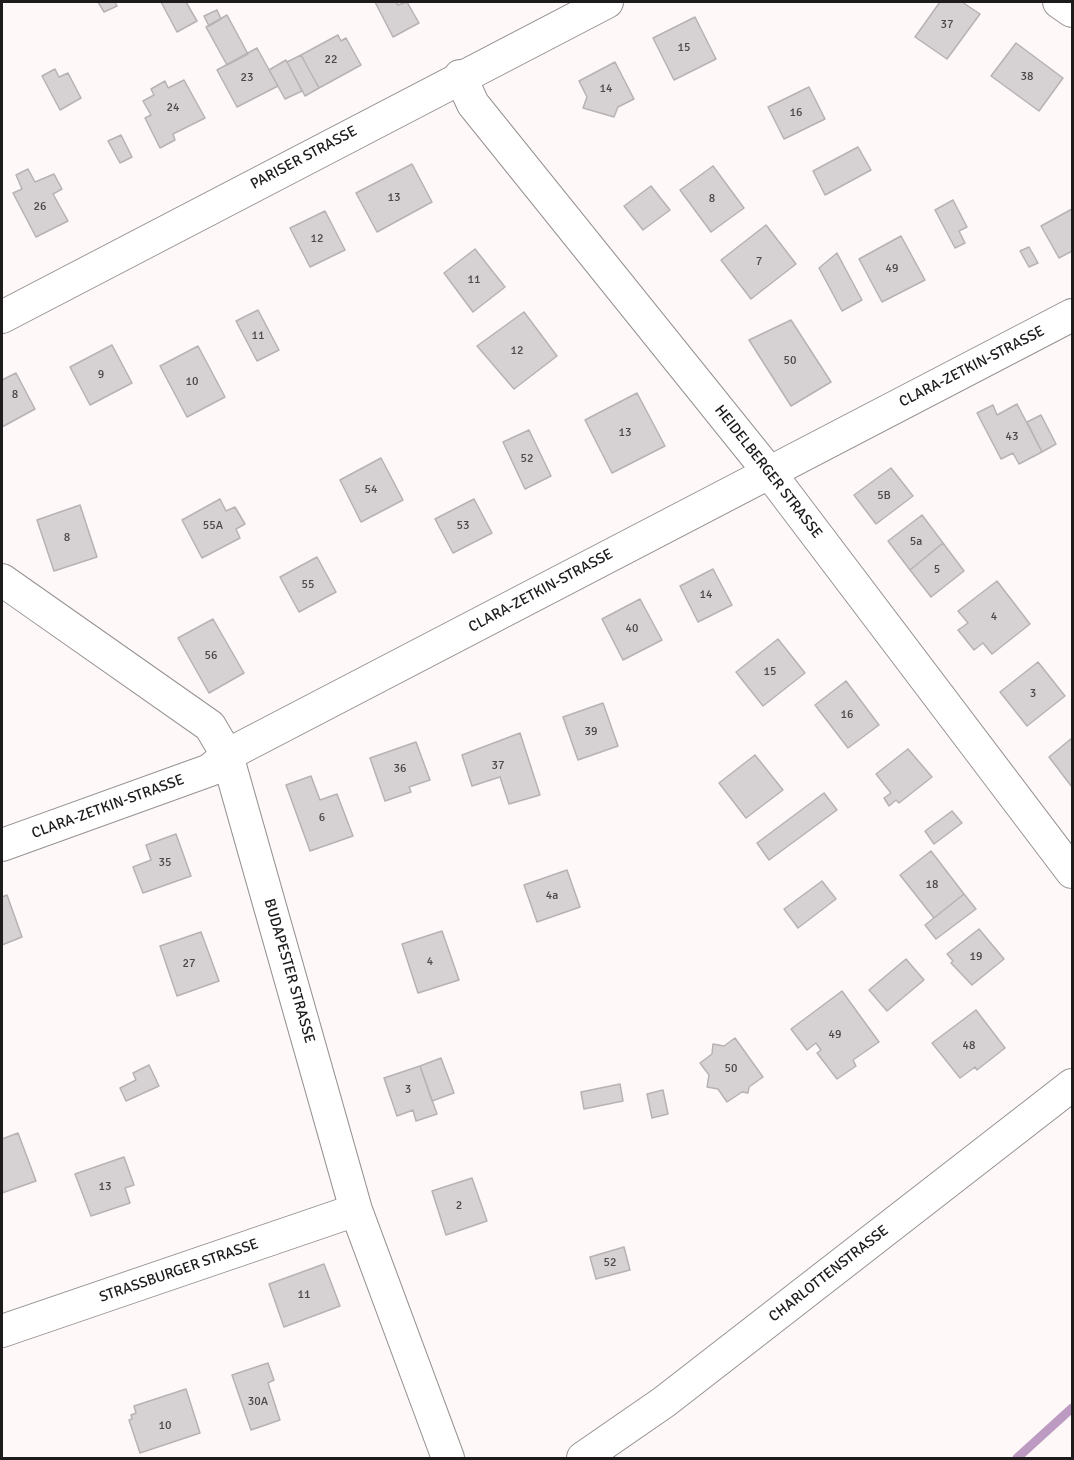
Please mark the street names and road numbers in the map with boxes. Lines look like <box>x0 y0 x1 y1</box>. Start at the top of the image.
street label: PARISER STRASSE <box>248 122 360 194</box>
street label: CLARA-ZETKIN-STRASSE <box>896 322 1048 412</box>
street label: HEIDELBERGER STRASSE <box>710 402 826 542</box>
street label: CLARA-ZETKIN-STRASSE <box>466 545 616 637</box>
street label: CLARA-ZETKIN-STRASSE <box>29 771 187 843</box>
street label: BUDAPESTER STRASSE <box>260 897 318 1045</box>
street label: CHARLOTTENSTRASSE <box>766 1222 892 1326</box>
street label: STRASSBURGER STRASSE <box>97 1235 261 1307</box>

